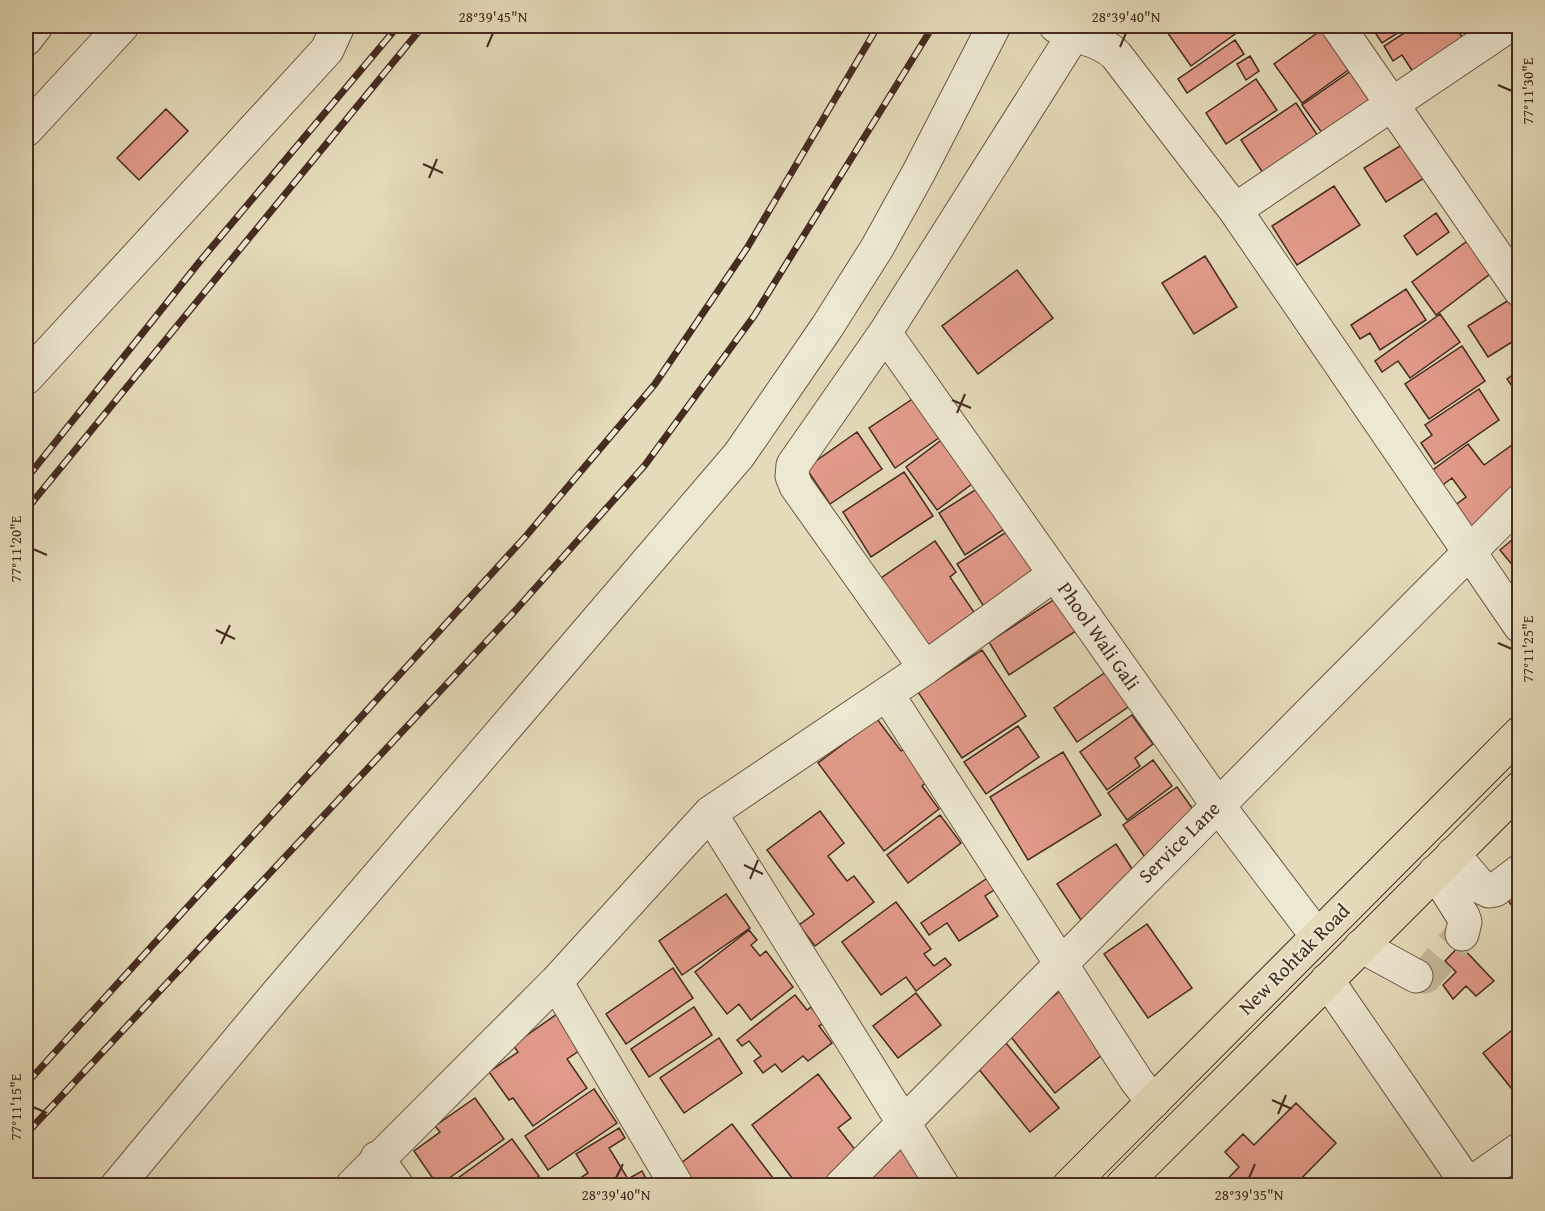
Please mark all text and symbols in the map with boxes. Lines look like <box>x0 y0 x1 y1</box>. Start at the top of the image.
text: 28°39'45"N <box>459 6 528 27</box>
text: 28°39'40"N <box>1092 6 1161 27</box>
text: 77°11'30"E <box>1517 57 1538 124</box>
text: 77°11'20"E <box>5 515 26 582</box>
street label: Phool Wali Gali <box>1051 576 1148 696</box>
text: 77°11'25"E <box>1517 615 1538 682</box>
street label: Service Lane <box>1131 794 1226 889</box>
street label: New Rohtak Road <box>1231 896 1356 1021</box>
text: 77°11'15"E <box>5 1073 26 1140</box>
text: 28°39'40"N <box>582 1184 651 1205</box>
text: 28°39'35"N <box>1215 1184 1284 1205</box>

